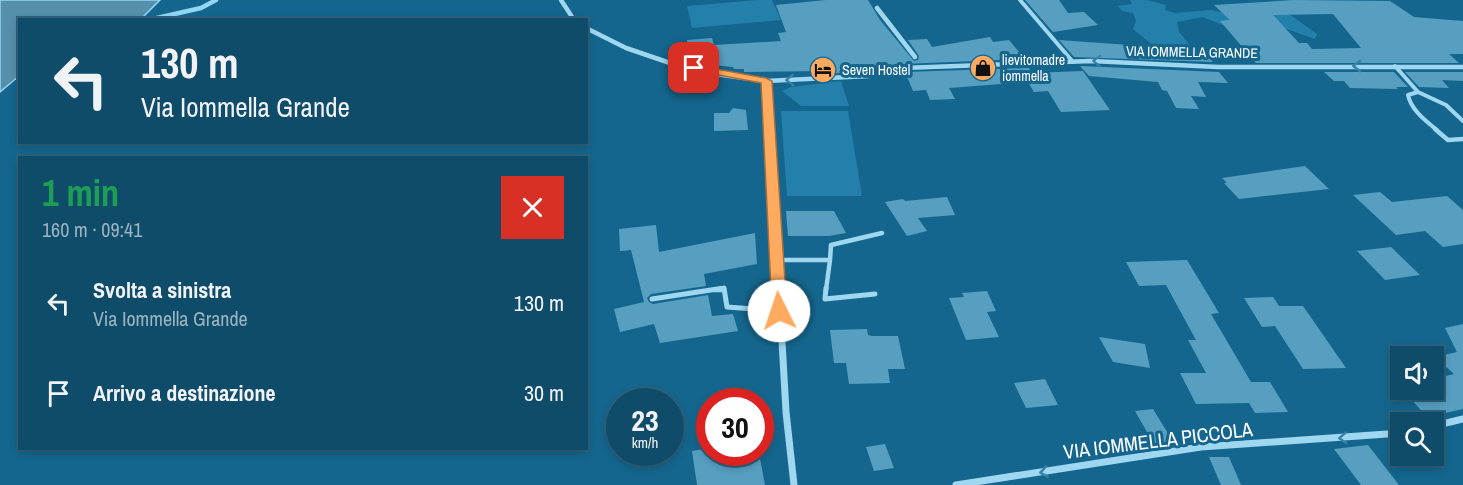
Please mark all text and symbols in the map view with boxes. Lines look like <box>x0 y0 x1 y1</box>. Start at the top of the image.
text: 130 m <box>141 35 239 91</box>
icon: left <box>42 42 120 120</box>
pin <box>668 42 719 93</box>
street label: VIA IOMMELLA GRANDE <box>1126 42 1258 62</box>
icon: arrive <box>677 51 710 84</box>
place label: lievitomadre iommella <box>1002 51 1065 85</box>
shop icon: lievitomadre iommella <box>968 53 998 83</box>
hotel icon: Seven Hostel <box>808 55 838 85</box>
one-way arrow <box>1093 55 1102 68</box>
one-way arrow <box>1352 60 1361 73</box>
place label: Seven Hostel <box>842 61 910 79</box>
one-way arrow <box>785 74 794 87</box>
text: Via Iommella Grande <box>141 89 350 125</box>
text: 1 min <box>42 169 119 217</box>
button: close <box>501 176 564 239</box>
text: 160 m · 09:41 <box>42 216 142 243</box>
text: Svolta a sinistra <box>93 275 231 305</box>
position arrow <box>747 279 811 343</box>
icon: left <box>42 287 75 320</box>
text: 130 m <box>514 288 564 318</box>
text: Via Iommella Grande <box>93 305 248 332</box>
map controls <box>1390 346 1444 466</box>
button: sound <box>1390 346 1444 400</box>
icon: arrive <box>42 377 75 410</box>
text: Arrivo a destinazione <box>93 378 275 408</box>
text: 30 m <box>524 378 564 408</box>
speed limit sign: 30 <box>696 388 774 466</box>
text: 23 <box>631 400 659 440</box>
button: search <box>1390 412 1444 466</box>
street label: VIA IOMMELLA PICCOLA <box>1062 415 1254 465</box>
one-way arrow <box>1338 431 1347 444</box>
text: km/h <box>632 432 658 453</box>
one-way arrow <box>1040 465 1050 478</box>

